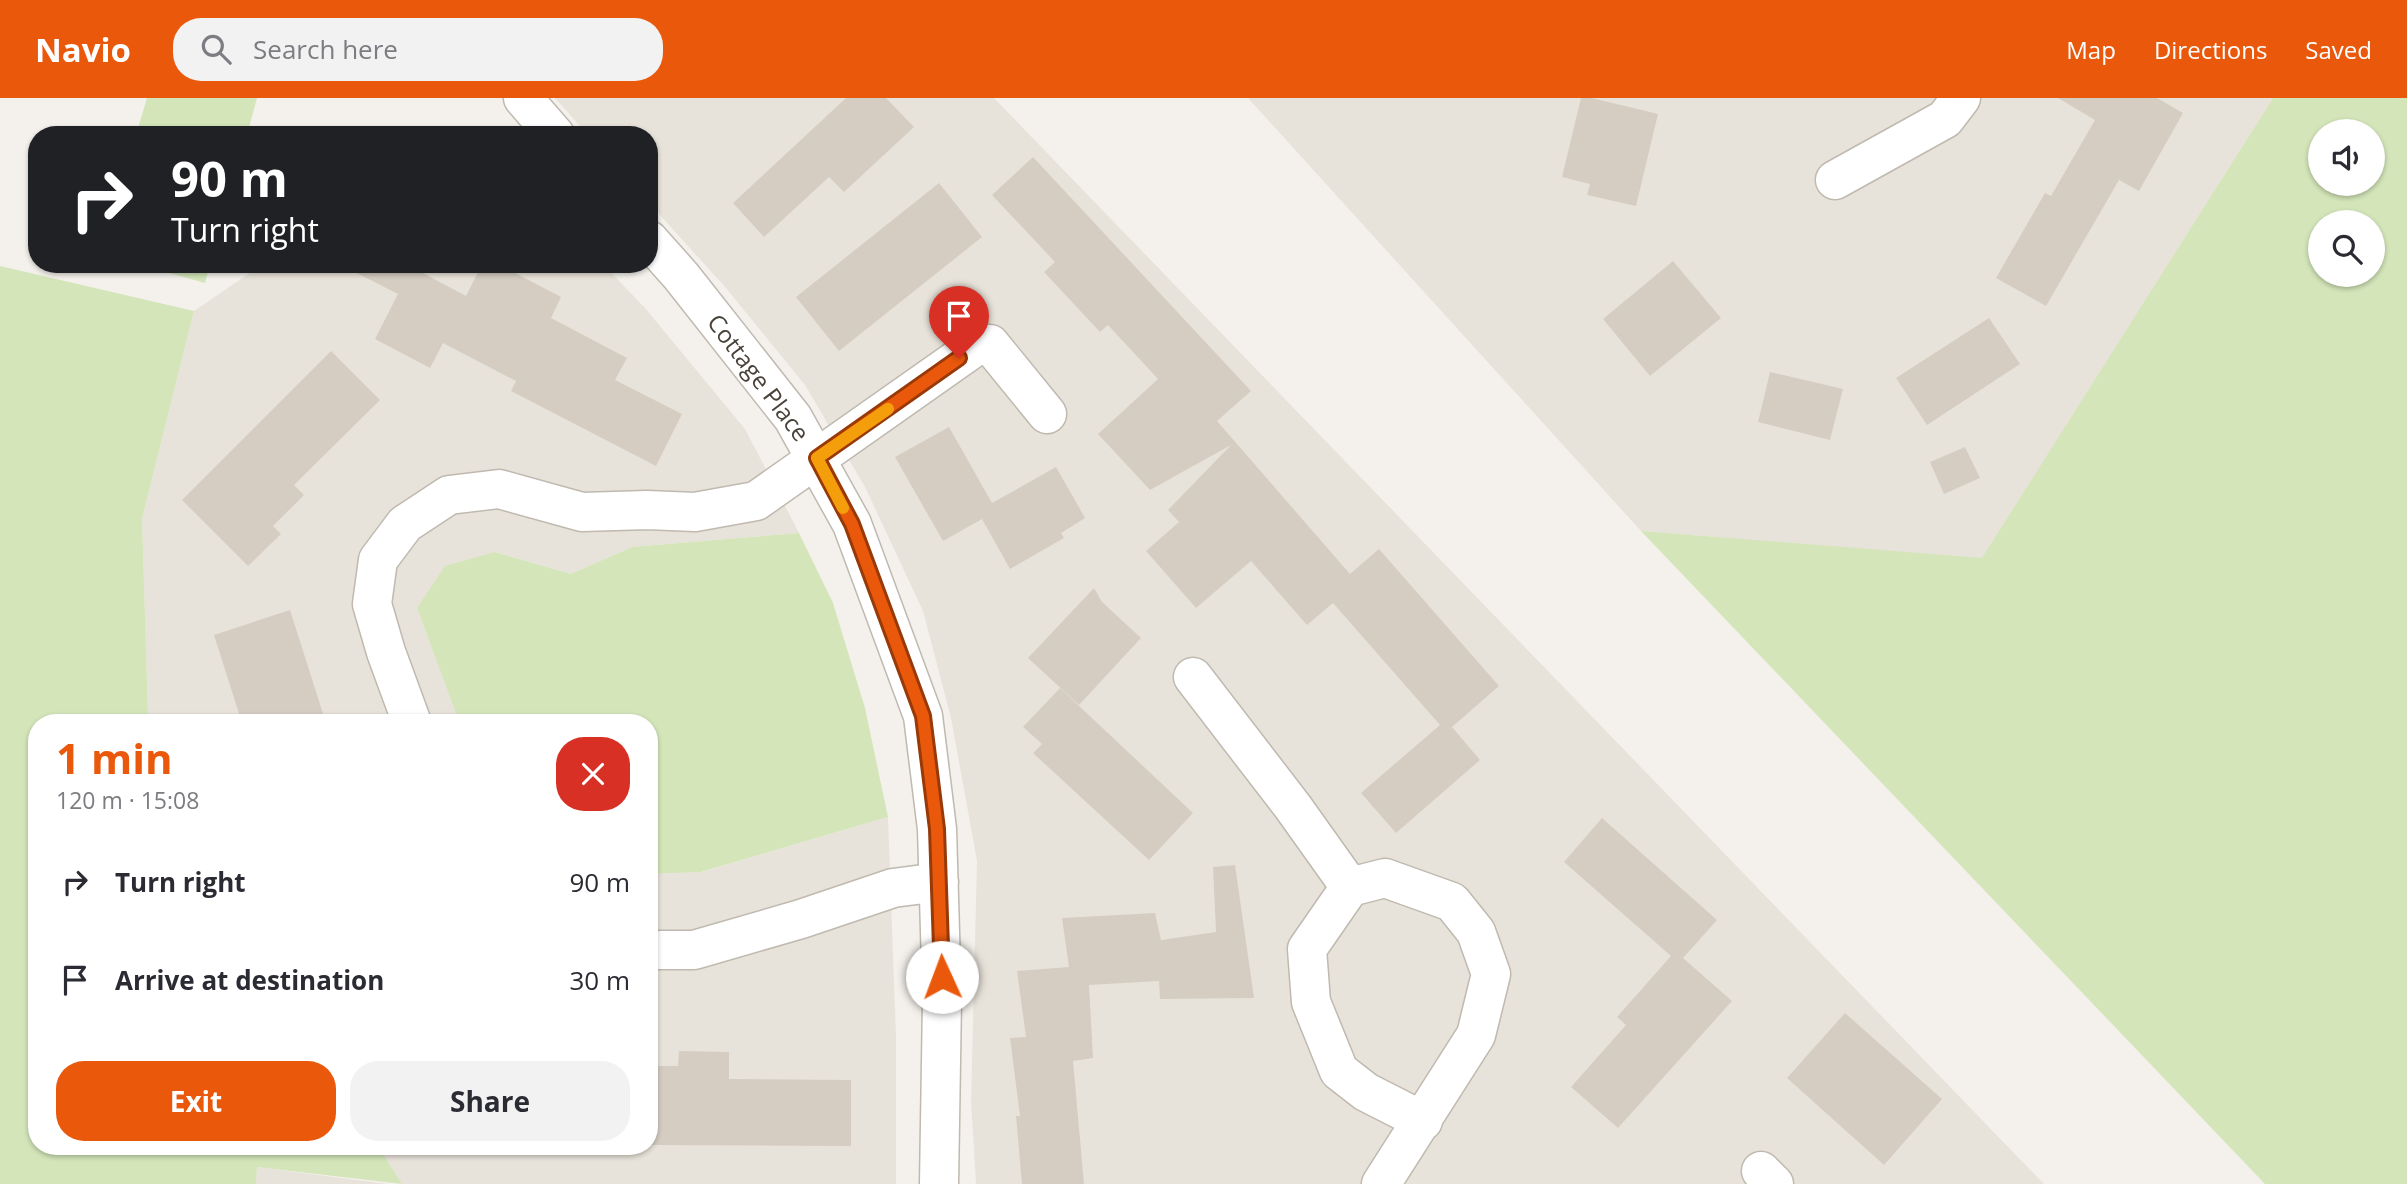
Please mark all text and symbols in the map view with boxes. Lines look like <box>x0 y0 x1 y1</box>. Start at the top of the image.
search box <box>173 18 663 81</box>
text: Navio <box>35 27 131 72</box>
icon: search <box>197 30 235 68</box>
text: Search here <box>253 31 398 67</box>
text: Map <box>2066 33 2116 66</box>
text: Directions <box>2154 33 2267 66</box>
text: Saved <box>2305 33 2372 66</box>
map controls <box>2308 119 2385 287</box>
button: sound <box>2308 119 2385 196</box>
text: 90 m <box>171 145 288 211</box>
icon: right <box>56 154 147 245</box>
text: Turn right <box>171 208 319 251</box>
button: search <box>2308 210 2385 287</box>
pin <box>929 286 989 358</box>
icon: arrive <box>940 297 978 335</box>
street label: Cottage Place <box>700 307 818 448</box>
text: 1 min <box>56 729 173 786</box>
button: close <box>556 737 630 811</box>
text: 120 m · 15:08 <box>56 784 199 816</box>
icon: right <box>56 863 94 901</box>
text: Turn right <box>115 864 246 900</box>
text: 90 m <box>569 864 630 900</box>
position arrow <box>905 940 979 1014</box>
icon: arrive <box>56 961 94 999</box>
text: Arrive at destination <box>115 962 384 998</box>
text: 30 m <box>569 962 630 998</box>
button: Exit <box>56 1061 336 1141</box>
button: Share <box>350 1061 630 1141</box>

